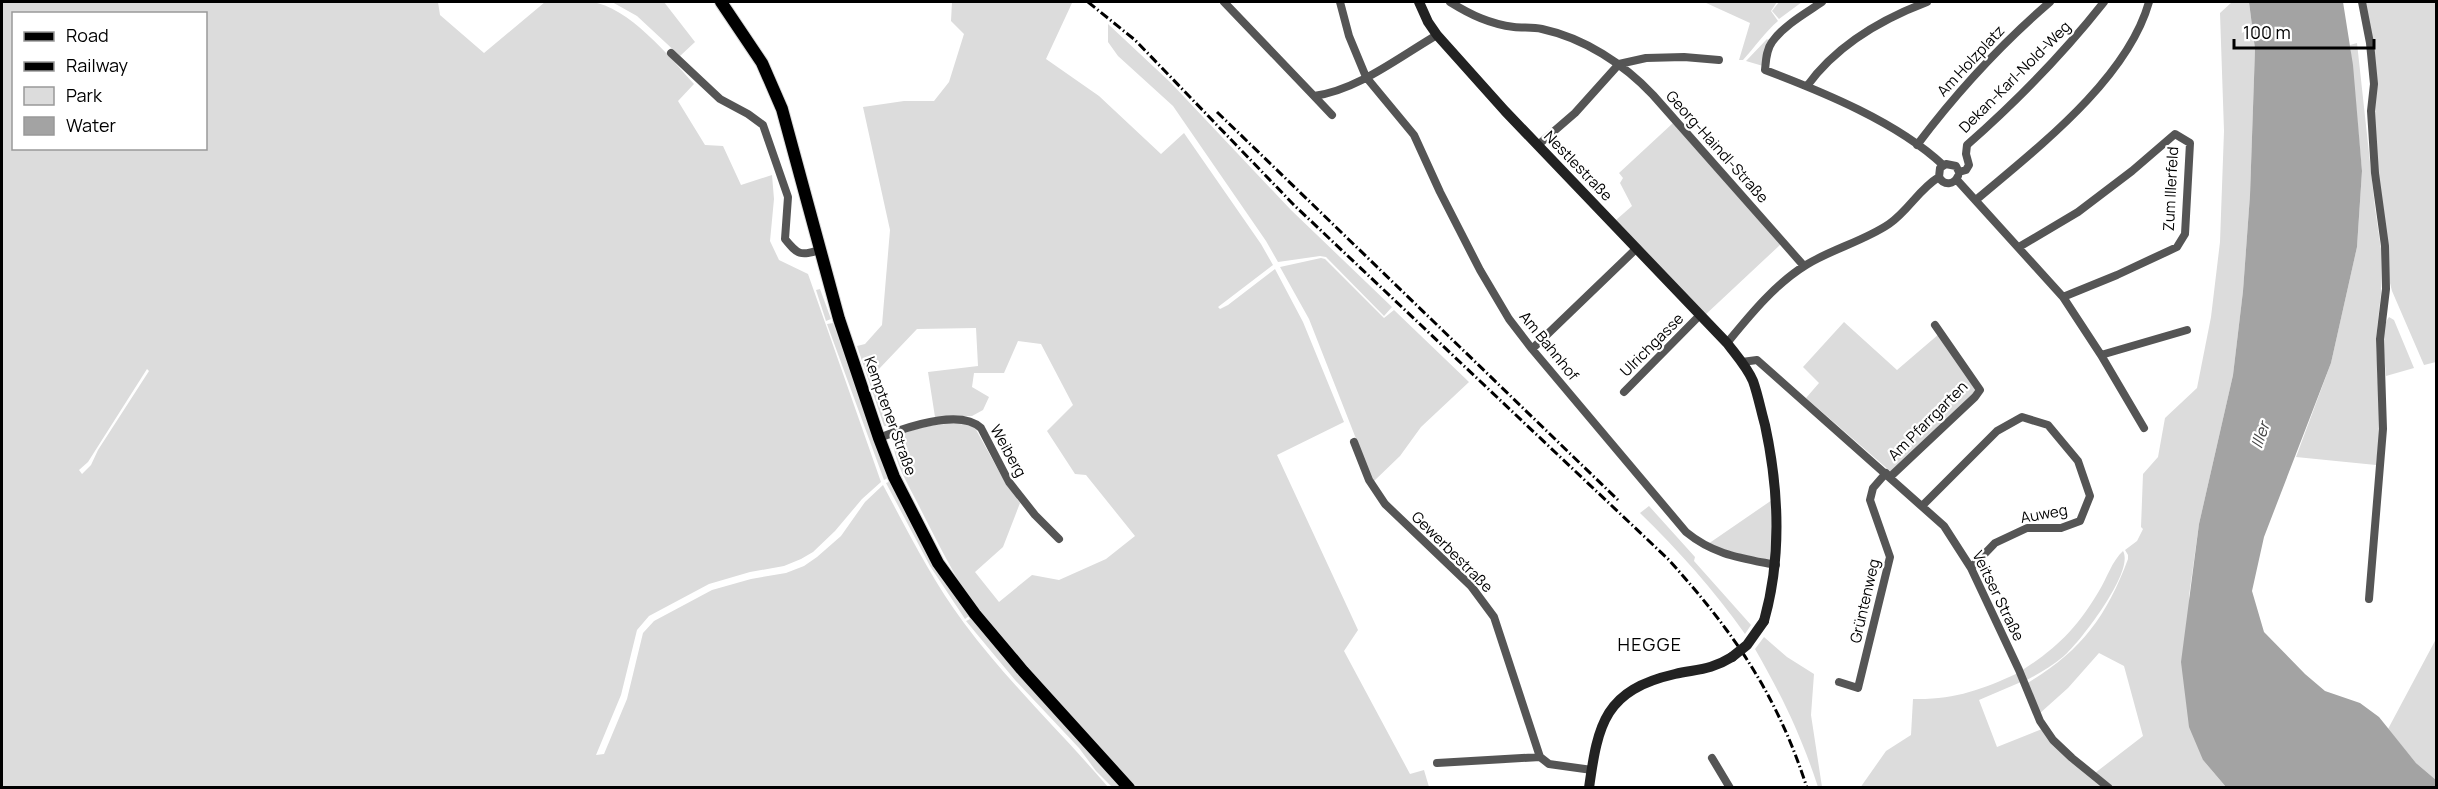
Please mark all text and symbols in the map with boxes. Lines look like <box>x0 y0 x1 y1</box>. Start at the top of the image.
legend <box>12 12 207 150</box>
scale bar <box>2234 12 2374 50</box>
street label: Dekan-Karl-Nold-Weg <box>1954 16 2075 137</box>
street label: Am Holzplatz <box>1932 20 2009 101</box>
text: 100 m <box>2243 20 2291 44</box>
text: Road <box>66 23 109 47</box>
text: Railway <box>66 53 128 77</box>
text: Park <box>66 83 103 107</box>
street label: Georg-Haindl-Straße <box>1661 86 1774 208</box>
text: Water <box>66 113 116 137</box>
street label: Nestlestraße <box>1539 126 1617 206</box>
street label: Zum Illerfeld <box>2158 146 2183 232</box>
street label: Am Bahnhof <box>1515 307 1584 385</box>
street label: Ulrichgasse <box>1615 308 1688 381</box>
street label: Kemptener Straße <box>859 353 922 478</box>
street label: Am Pfarrgarten <box>1883 376 1972 465</box>
water label: Iller <box>2245 417 2275 451</box>
street label: Weiberg <box>985 421 1031 481</box>
street label: Auweg <box>2019 499 2069 528</box>
street label: Gewerbestraße <box>1407 506 1498 597</box>
street label: Veitser Straße <box>1968 547 2029 645</box>
street label: Grüntenweg <box>1845 557 1884 645</box>
district label: HEGGE <box>1617 632 1683 656</box>

